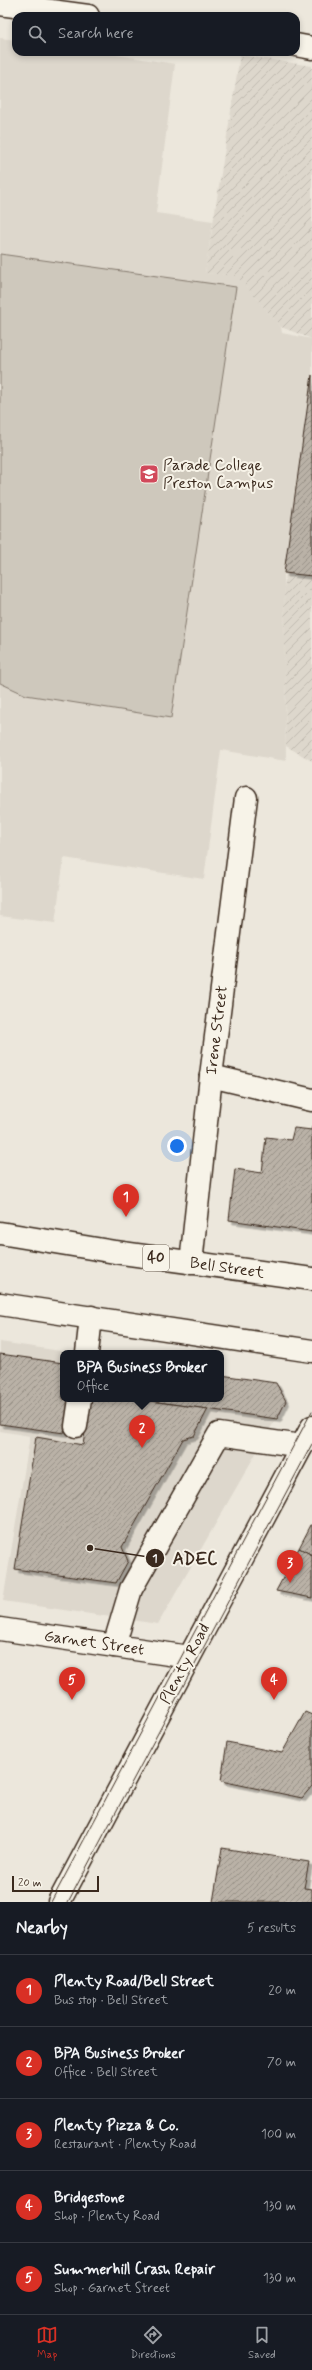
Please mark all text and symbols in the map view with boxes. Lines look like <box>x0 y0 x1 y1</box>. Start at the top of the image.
search box <box>12 12 300 56</box>
icon: search <box>26 23 48 45</box>
text: Search here <box>58 24 134 44</box>
place label: Parade College Preston Campus <box>163 455 273 494</box>
school or university icon: Parade College Preston Campus <box>138 463 160 485</box>
street label: Irene Street <box>201 984 233 1076</box>
your location <box>167 1136 187 1156</box>
pin: 1 <box>113 1184 139 1217</box>
road number: 40 <box>143 1245 169 1271</box>
street label: Bell Street <box>188 1252 266 1284</box>
popup <box>60 1350 224 1402</box>
text: BPA Business Broker <box>77 1358 207 1378</box>
text: Office <box>77 1378 109 1395</box>
pin: 2 <box>129 1415 155 1448</box>
callout: ADEC <box>145 1544 226 1573</box>
text: ADEC <box>173 1548 217 1570</box>
pin: 3 <box>277 1550 303 1583</box>
text: 1 <box>152 1551 158 1567</box>
street label: Plenty Road <box>155 1620 215 1708</box>
street label: Garnet Street <box>43 1626 145 1660</box>
pin: 5 <box>59 1667 85 1700</box>
pin: 4 <box>261 1667 287 1700</box>
scale bar <box>12 1874 99 1893</box>
text: 20 m <box>18 1876 41 1890</box>
text: Nearby <box>16 1917 68 1939</box>
text: 5 results <box>247 1920 296 1937</box>
text: Plenty Road/Bell Street <box>54 1972 214 1992</box>
text: 1 <box>26 1982 32 1999</box>
text: 20 m <box>268 1982 296 1999</box>
text: Bus stop · Bell Street <box>54 1992 168 2009</box>
text: BPA Business Broker <box>54 2044 185 2064</box>
text: 2 <box>26 2054 32 2071</box>
text: 70 m <box>267 2054 296 2071</box>
text: Office · Bell Street <box>54 2064 158 2081</box>
text: Plenty Pizza & Co. <box>54 2116 179 2136</box>
text: 3 <box>26 2126 32 2143</box>
text: 100 m <box>261 2126 296 2143</box>
text: Restaurant · Plenty Road <box>54 2136 196 2153</box>
text: Bridgestone <box>54 2188 125 2208</box>
text: 4 <box>25 2198 33 2215</box>
text: 130 m <box>263 2198 296 2215</box>
text: Shop · Plenty Road <box>54 2208 160 2225</box>
text: Summerhill Crash Repair <box>54 2260 215 2280</box>
text: 5 <box>25 2270 33 2287</box>
text: 130 m <box>263 2270 296 2287</box>
text: Shop · Garnet Street <box>54 2280 170 2297</box>
tab: Map <box>36 2324 58 2362</box>
tab: Directions <box>130 2324 176 2362</box>
tab: Saved <box>248 2324 276 2362</box>

